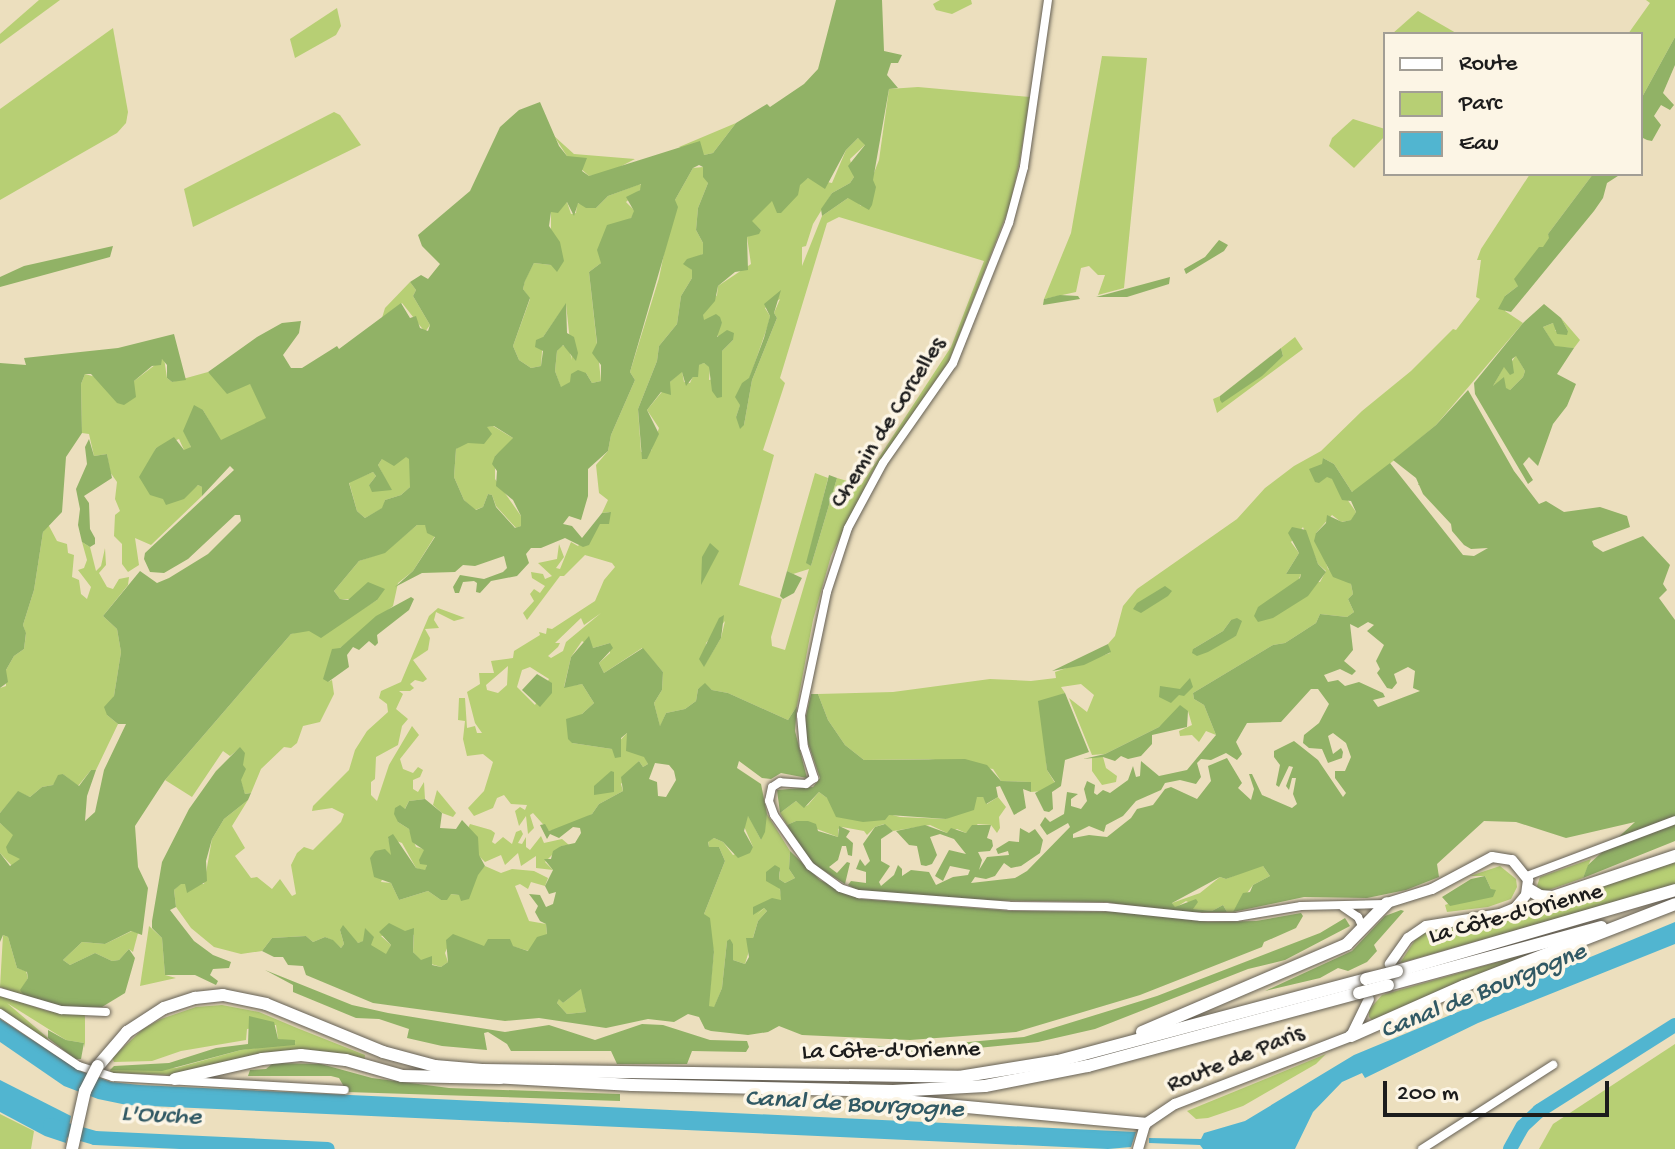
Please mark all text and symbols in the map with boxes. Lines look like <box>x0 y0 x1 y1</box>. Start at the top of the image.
legend <box>1383 32 1643 176</box>
text: Route <box>1459 50 1517 79</box>
text: Parc <box>1459 90 1502 119</box>
text: Eau <box>1459 130 1499 159</box>
street label: Chemin de Corcelles <box>825 332 953 514</box>
street label: La Côte-d'Orienne <box>1426 878 1606 952</box>
water label: Canal de Bourgogne <box>1377 938 1591 1048</box>
street label: Route de Paris <box>1163 1019 1309 1101</box>
street label: La Côte-d'Orienne <box>801 1036 981 1068</box>
scale bar <box>1387 1065 1613 1115</box>
text: 200 m <box>1397 1080 1459 1109</box>
water label: Canal de Bourgogne <box>744 1085 964 1127</box>
water label: L'Ouche <box>120 1099 202 1135</box>

